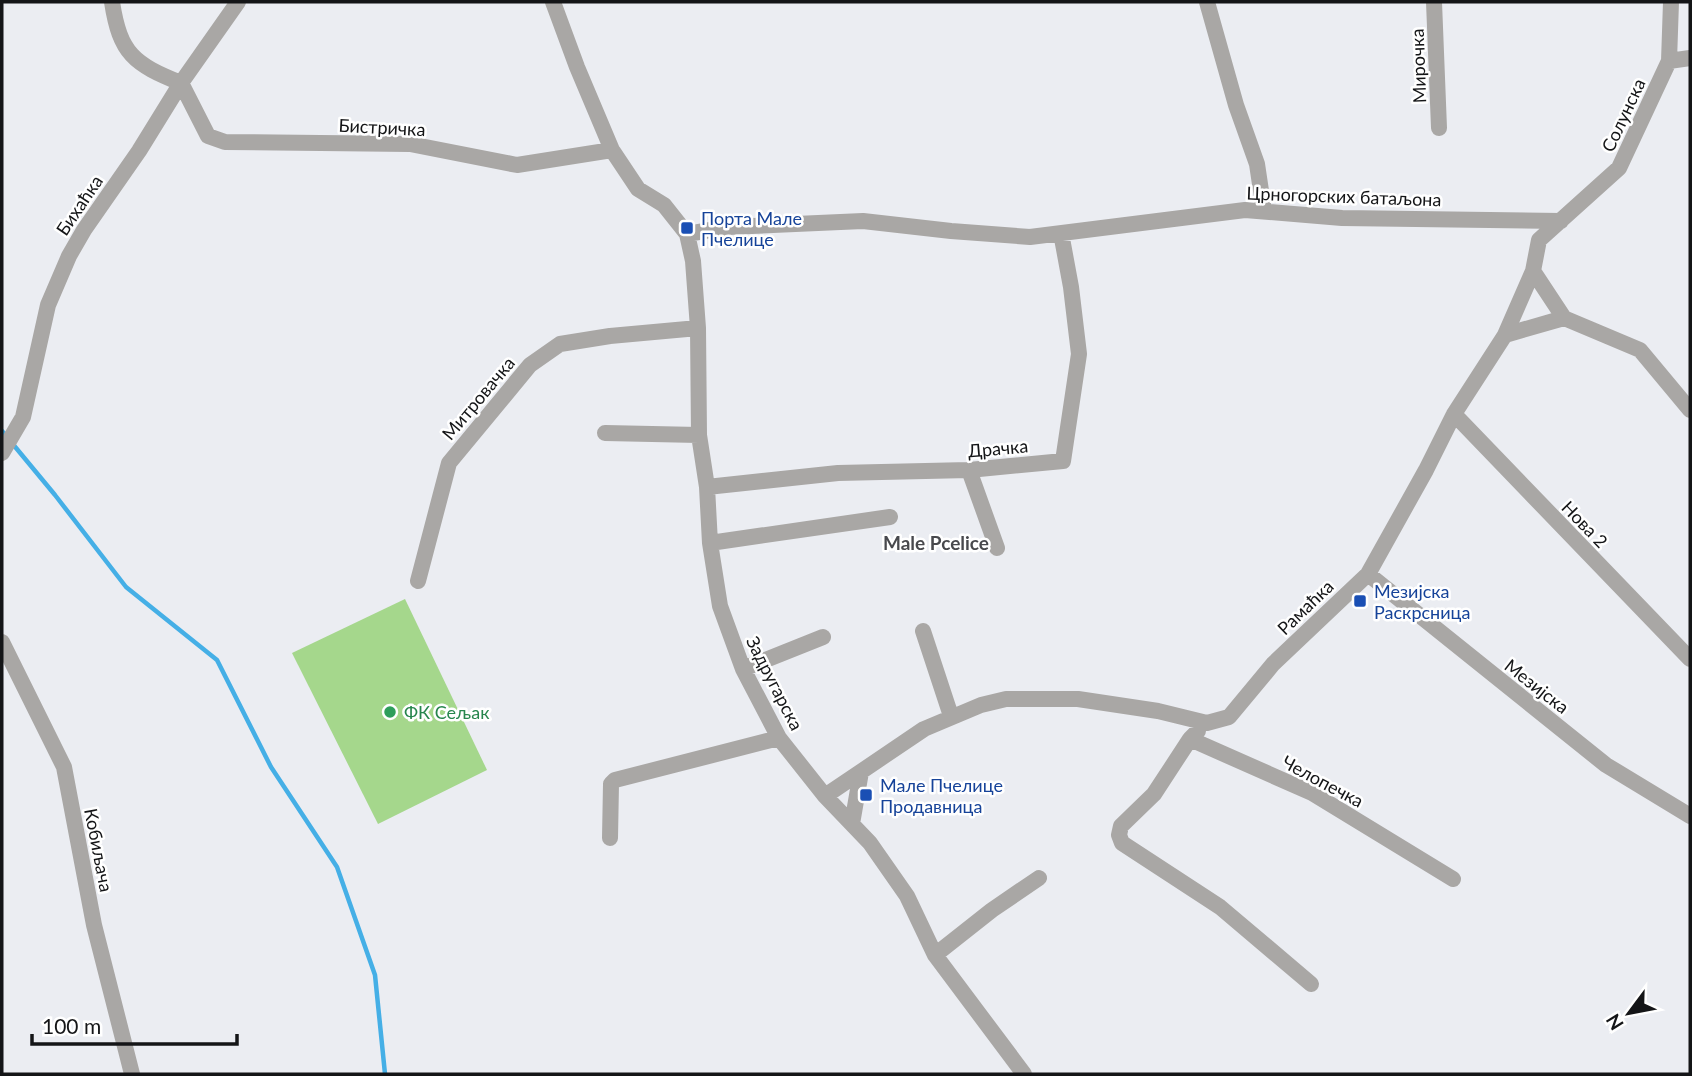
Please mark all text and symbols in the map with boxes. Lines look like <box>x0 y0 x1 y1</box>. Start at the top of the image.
street label: Мирочка <box>1406 28 1430 104</box>
street label: Солунска <box>1596 75 1650 155</box>
street label: Бистричка <box>338 114 426 140</box>
street label: Бихаћка <box>51 171 107 239</box>
street label: Црногорских батаљона <box>1246 182 1442 210</box>
place label: Порта Мале Пчелице <box>701 207 802 250</box>
marker: Порта Мале Пчелице <box>679 220 695 236</box>
street label: Митровачка <box>437 352 519 444</box>
street label: Драчка <box>967 434 1029 462</box>
street label: Нова 2 <box>1557 496 1613 552</box>
district label: Male Pcelice <box>883 531 989 554</box>
street label: Рамаћка <box>1272 575 1338 639</box>
place label: Мезијска Раскрсница <box>1374 580 1470 623</box>
marker: Мезијска Раскрсница <box>1352 593 1368 609</box>
street label: Задругарска <box>742 632 808 734</box>
street label: Мезијска <box>1500 654 1574 718</box>
place label: ФК Сељак <box>404 701 490 723</box>
marker: ФК Сељак <box>382 704 398 720</box>
street label: Челопечка <box>1279 750 1367 812</box>
place label: Мале Пчелице Продавница <box>880 774 1003 817</box>
marker: Мале Пчелице Продавница <box>858 787 874 803</box>
street label: Кобиљача <box>80 806 118 894</box>
north arrow <box>1594 978 1664 1048</box>
scale bar <box>32 1002 236 1046</box>
text: N <box>1601 1010 1628 1035</box>
text: 100 m <box>42 1013 101 1038</box>

